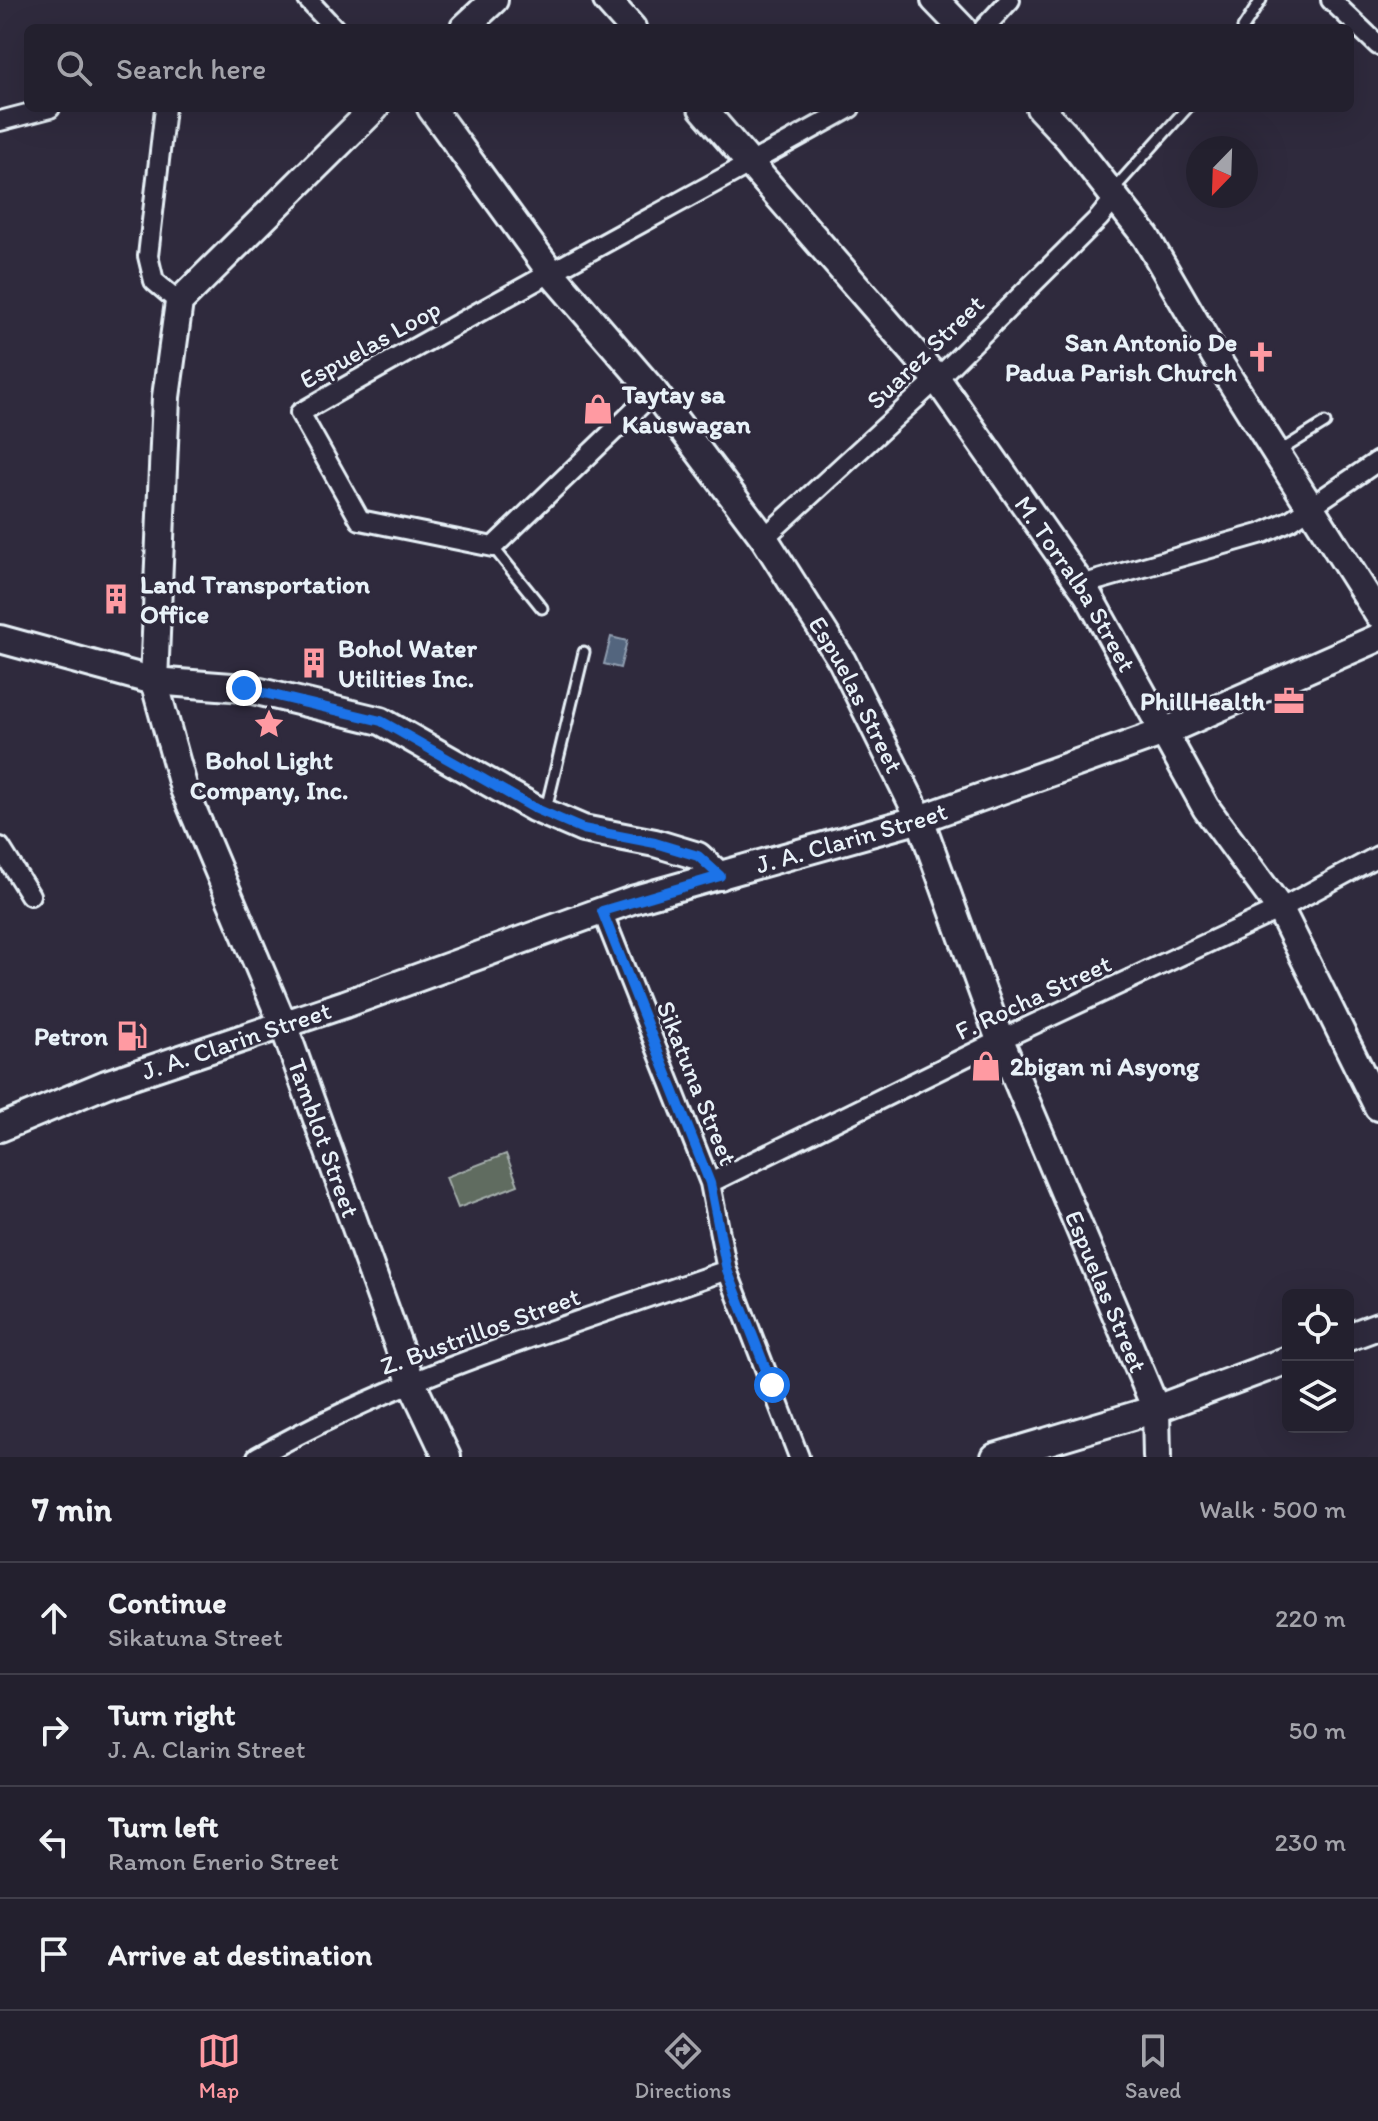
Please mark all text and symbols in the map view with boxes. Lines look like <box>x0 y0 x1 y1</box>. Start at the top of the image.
search box <box>24 24 1354 112</box>
icon: search <box>52 46 96 90</box>
text: Search here <box>116 50 266 87</box>
north arrow <box>1186 136 1258 208</box>
street label: Suarez Street <box>859 288 991 416</box>
street label: Espuelas Loop <box>294 292 446 396</box>
place label: San Antonio De Padua Parish Church <box>1005 326 1238 388</box>
church icon: San Antonio De Padua Parish Church <box>1244 340 1278 374</box>
place label: Taytay sa Kauswagan <box>621 378 751 440</box>
shop icon: Taytay sa Kauswagan <box>581 392 615 426</box>
street label: M. Torralba Street <box>1007 489 1143 678</box>
place label: Land Transportation Office <box>140 568 370 630</box>
building icon: Land Transportation Office <box>99 582 133 616</box>
street label: Espuelas Street <box>802 610 911 778</box>
place label: Bohol Water Utilities Inc. <box>338 632 477 694</box>
building icon: Bohol Water Utilities Inc. <box>297 646 331 680</box>
route end <box>226 670 262 706</box>
office icon: PhillHealth <box>1272 684 1306 718</box>
place label: PhillHealth <box>1140 685 1265 717</box>
place icon: Bohol Light Company, Inc. <box>252 707 286 741</box>
place label: Bohol Light Company, Inc. <box>190 744 348 806</box>
street label: J. A. Clarin Street <box>752 795 952 880</box>
street label: F. Rocha Street <box>950 947 1116 1047</box>
street label: J. A. Clarin Street <box>137 994 335 1087</box>
street label: Sikatuna Street <box>649 996 745 1170</box>
fuel station icon: Petron <box>115 1019 149 1053</box>
place label: Petron <box>34 1020 108 1052</box>
shop icon: 2bigan ni Asyong <box>969 1049 1003 1083</box>
place label: 2bigan ni Asyong <box>1010 1050 1200 1082</box>
street label: Tamblot Street <box>281 1054 367 1222</box>
street label: Espuelas Street <box>1058 1205 1155 1378</box>
street label: Z. Bustrillos Street <box>376 1280 584 1382</box>
map controls <box>1282 1289 1354 1433</box>
button: locate <box>1282 1289 1354 1361</box>
button: layers <box>1282 1361 1354 1433</box>
route start <box>754 1367 790 1403</box>
text: 7 min <box>32 1489 112 1530</box>
text: Walk · 500 m <box>1199 1493 1346 1525</box>
text: Continue <box>108 1584 227 1621</box>
icon: ahead <box>32 1596 76 1640</box>
text: 220 m <box>1275 1602 1346 1634</box>
text: Sikatuna Street <box>108 1621 283 1653</box>
text: Turn right <box>108 1696 236 1733</box>
icon: right <box>32 1708 76 1752</box>
text: 50 m <box>1289 1714 1346 1746</box>
text: J. A. Clarin Street <box>108 1733 305 1765</box>
text: Turn left <box>108 1808 219 1845</box>
icon: left <box>32 1820 76 1864</box>
text: 230 m <box>1274 1826 1346 1858</box>
text: Ramon Enerio Street <box>108 1845 339 1877</box>
icon: arrive <box>32 1932 76 1976</box>
text: Arrive at destination <box>108 1936 372 1973</box>
tab: Map <box>197 2029 241 2104</box>
tab: Directions <box>635 2029 731 2104</box>
tab: Saved <box>1125 2029 1181 2104</box>

